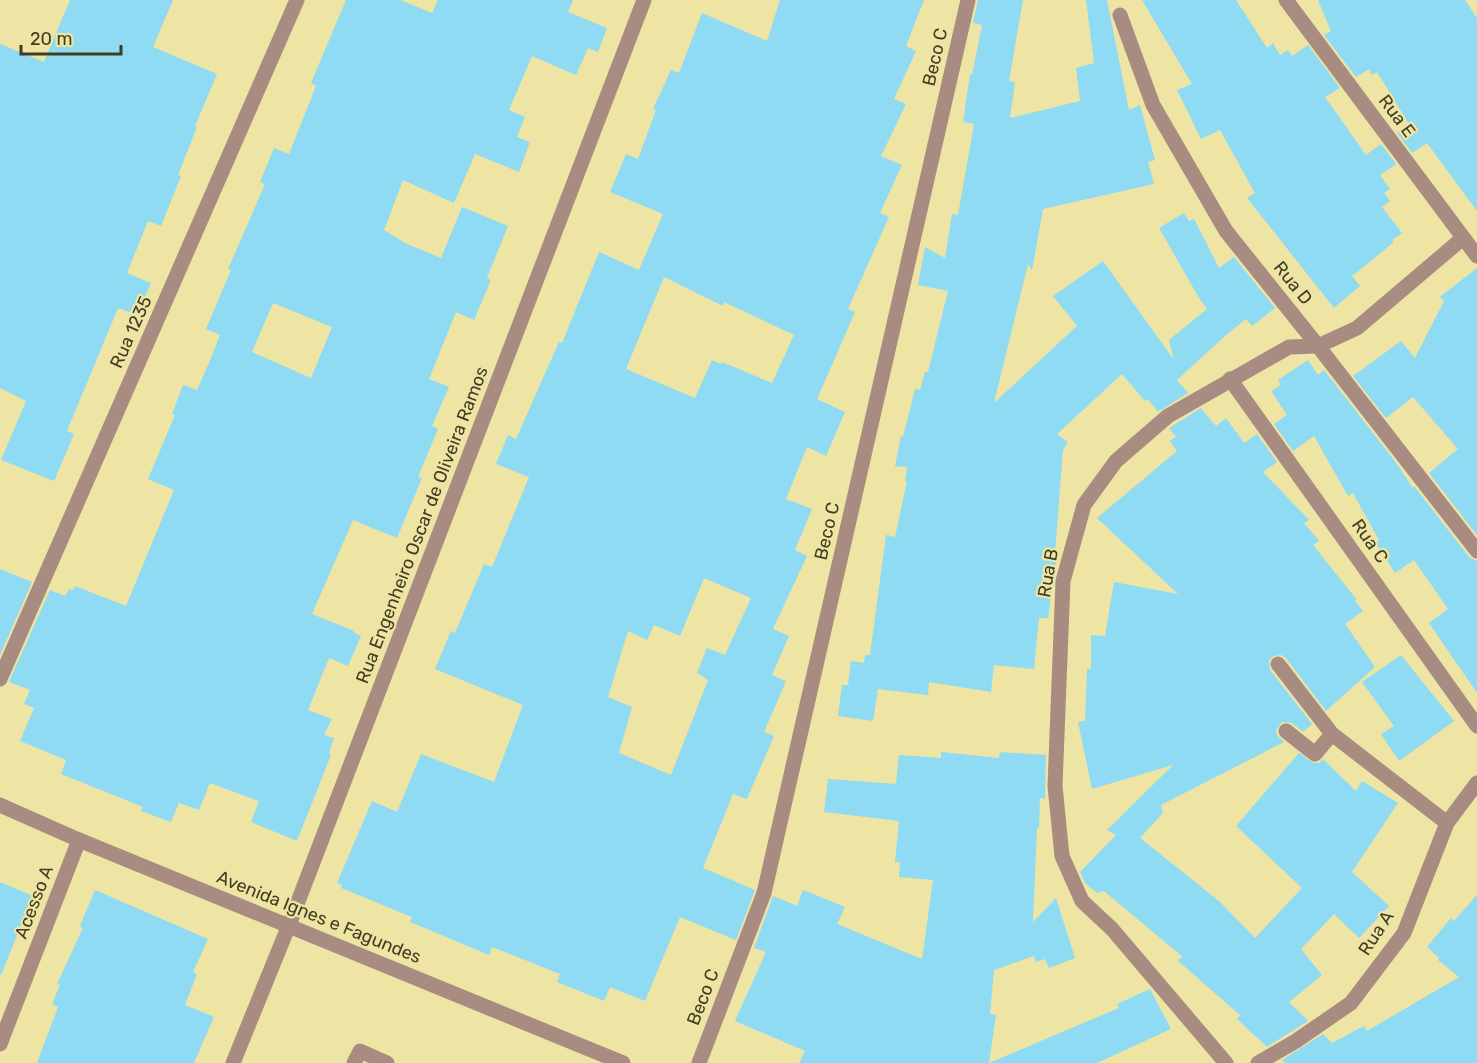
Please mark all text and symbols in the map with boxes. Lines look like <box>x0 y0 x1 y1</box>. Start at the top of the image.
scale bar <box>21 18 122 56</box>
street label: Beco C <box>918 26 952 88</box>
text: 20 m <box>30 28 72 50</box>
street label: Rua E <box>1374 90 1420 142</box>
street label: Rua D <box>1269 257 1317 309</box>
street label: Rua 1235 <box>105 292 157 372</box>
street label: Rua Engenheiro Oscar de Oliveira Ramos <box>351 363 493 687</box>
street label: Beco C <box>810 500 844 562</box>
street label: Rua C <box>1347 515 1393 567</box>
street label: Rua B <box>1033 547 1063 599</box>
street label: Acesso A <box>10 862 58 942</box>
street label: Avenida Ignes e Fagundes <box>214 866 424 968</box>
street label: Rua A <box>1354 907 1398 959</box>
street label: Beco C <box>682 966 724 1028</box>

